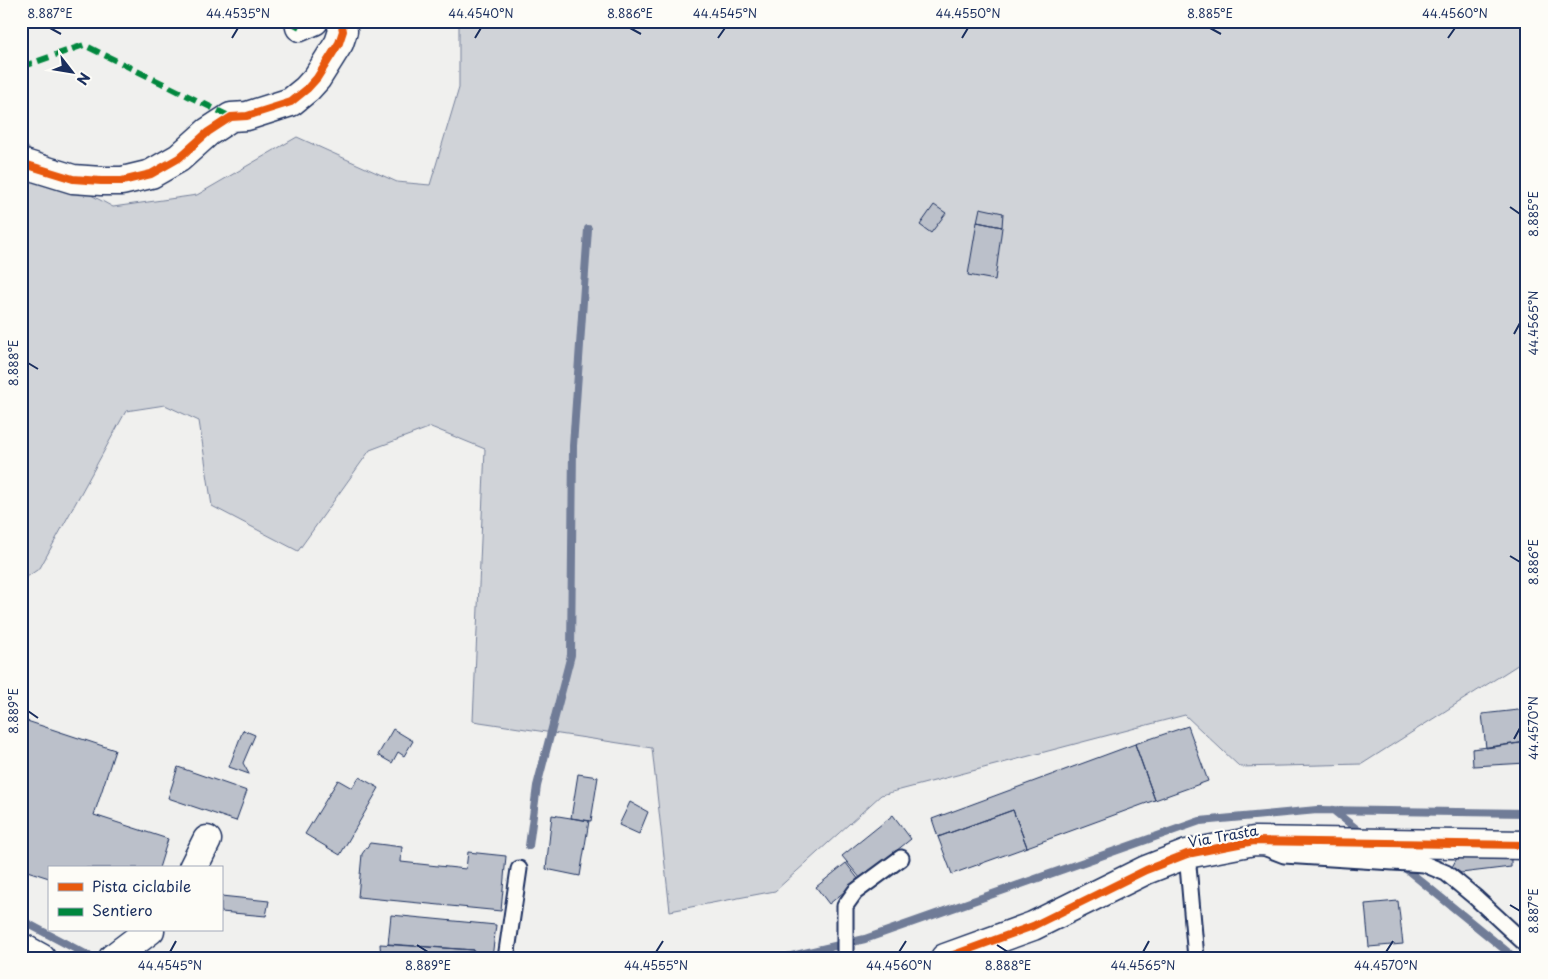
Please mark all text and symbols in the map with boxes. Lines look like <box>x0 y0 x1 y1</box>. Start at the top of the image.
text: 8.887°E <box>27 4 73 22</box>
text: 44.4535°N <box>206 4 270 22</box>
text: 44.4540°N <box>448 4 514 22</box>
text: 8.886°E <box>607 4 653 22</box>
text: 44.4545°N <box>693 4 757 22</box>
text: 44.4550°N <box>935 4 1001 22</box>
text: 8.885°E <box>1187 4 1233 22</box>
text: 44.4560°N <box>1422 4 1488 22</box>
north arrow <box>48 48 98 98</box>
text: N <box>72 69 95 89</box>
text: 8.885°E <box>1524 191 1542 237</box>
text: 44.4565°N <box>1524 291 1542 355</box>
text: 8.888°E <box>4 340 22 386</box>
text: 8.886°E <box>1524 539 1542 585</box>
text: 8.889°E <box>4 688 22 734</box>
text: 44.4570°N <box>1524 696 1542 760</box>
street label: Via Trasta <box>1186 819 1261 853</box>
legend <box>48 866 222 932</box>
text: Pista ciclabile <box>92 874 191 897</box>
text: 8.887°E <box>1524 888 1542 934</box>
text: Sentiero <box>92 898 153 921</box>
text: 44.4545°N <box>138 956 202 974</box>
text: 8.889°E <box>405 956 451 974</box>
text: 44.4555°N <box>624 956 688 974</box>
text: 44.4560°N <box>866 956 932 974</box>
text: 8.888°E <box>985 956 1031 974</box>
text: 44.4565°N <box>1111 956 1175 974</box>
text: 44.4570°N <box>1354 956 1418 974</box>

